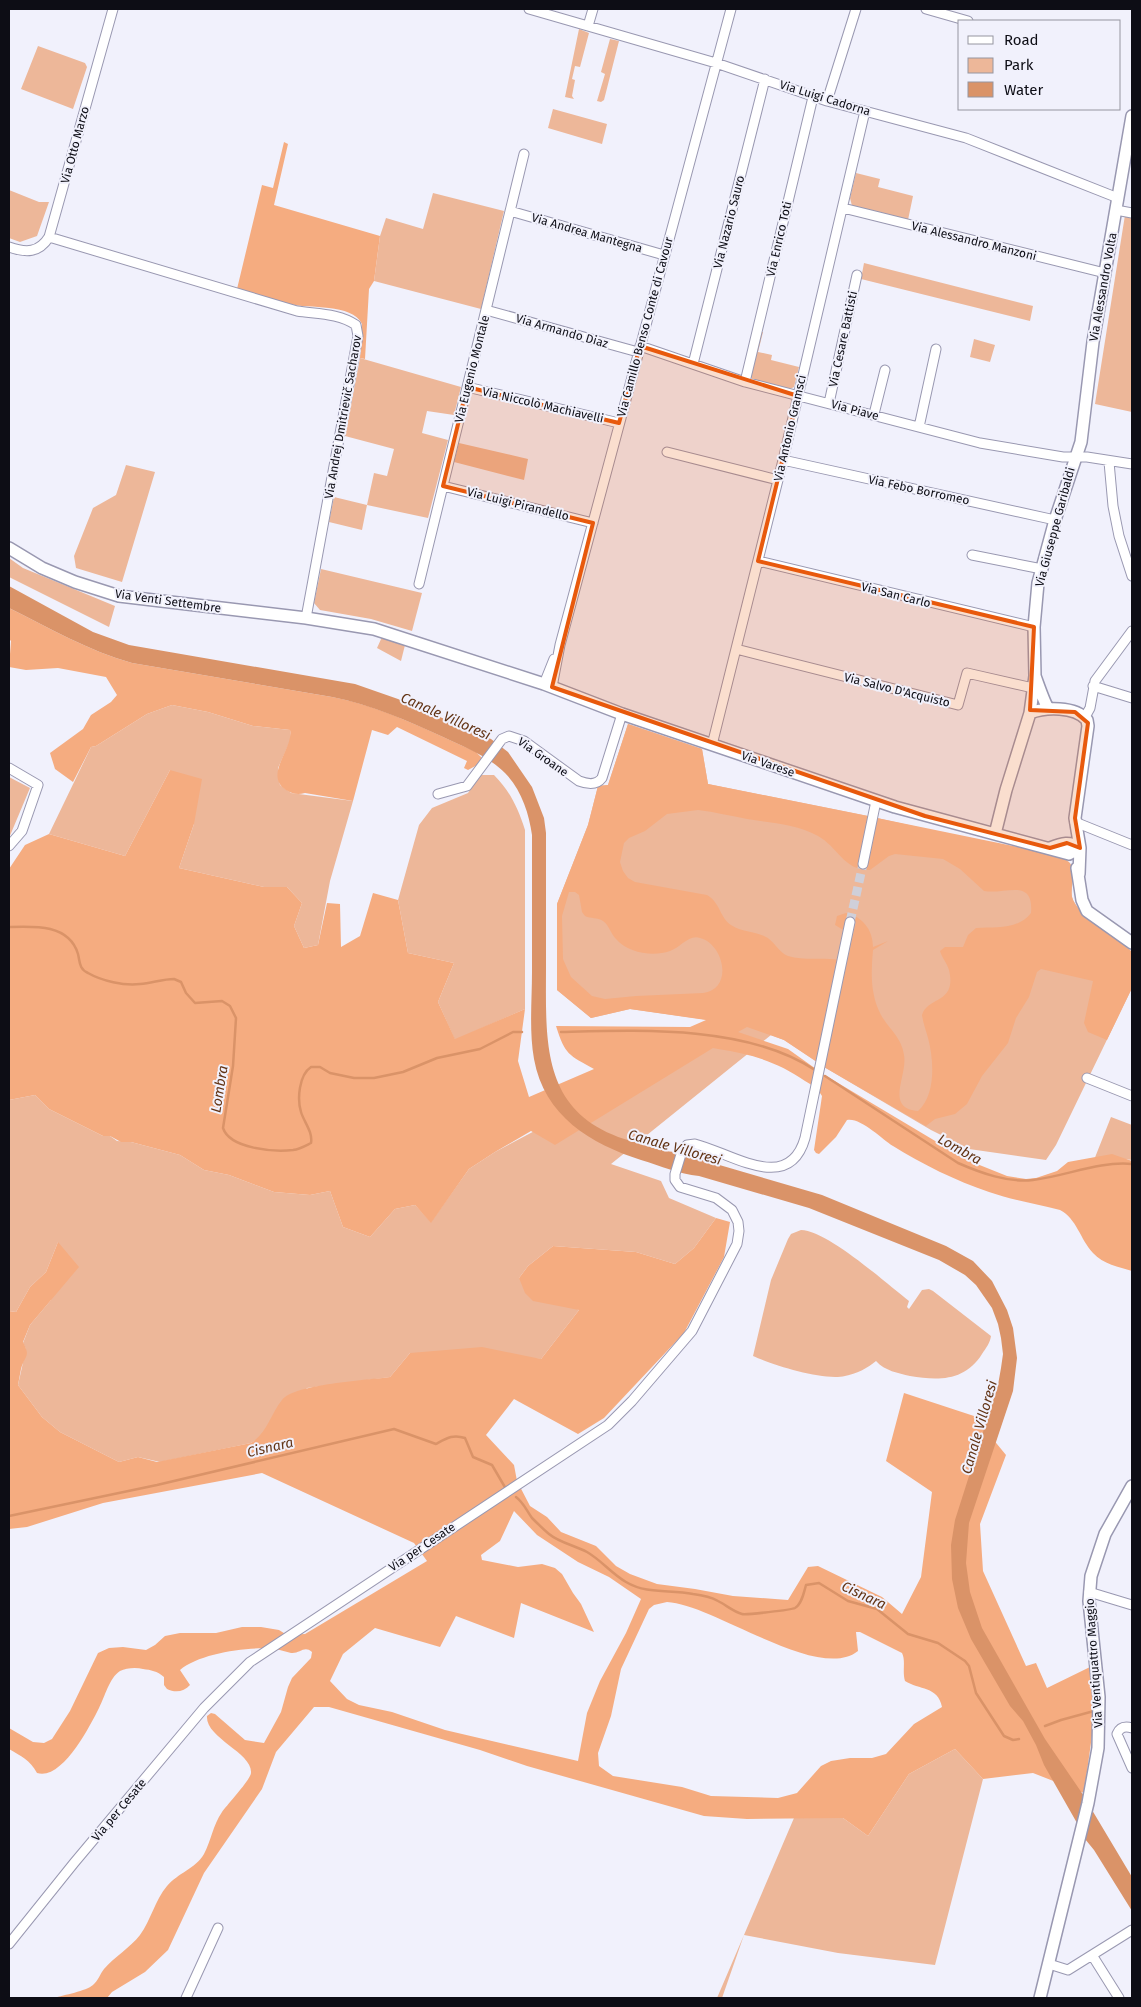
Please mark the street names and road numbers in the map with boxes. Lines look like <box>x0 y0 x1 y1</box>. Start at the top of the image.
street label: Via Luigi Cadorna <box>778 78 872 118</box>
street label: Via Otto Marzo <box>58 105 92 185</box>
street label: Via Nazario Sauro <box>711 174 747 270</box>
street label: Via Enrico Toti <box>764 200 794 278</box>
street label: Via Andrea Mantegna <box>530 210 644 256</box>
street label: Via Alessandro Manzoni <box>910 219 1038 263</box>
street label: Via Alessandro Volta <box>1087 231 1119 343</box>
street label: Via Camillo Benso Conte di Cavour <box>614 235 676 419</box>
street label: Via Cesare Battisti <box>826 290 860 388</box>
street label: Via Armando Diaz <box>514 311 610 351</box>
street label: Via Eugenio Montale <box>452 314 492 424</box>
street label: Via Andrej Dmitrievič Sacharov <box>322 334 364 500</box>
street label: Via Antonio Gramsci <box>771 373 809 483</box>
street label: Via Niccolò Machiavelli <box>481 384 605 426</box>
street label: Via Piave <box>830 397 880 423</box>
street label: Via Giuseppe Garibaldi <box>1032 466 1078 588</box>
street label: Via Febo Borromeo <box>867 472 971 508</box>
street label: Via Luigi Pirandello <box>466 485 570 523</box>
street label: Via San Carlo <box>860 580 932 610</box>
street label: Via Venti Settembre <box>114 587 222 615</box>
street label: Via Salvo D'Acquisto <box>843 670 951 710</box>
street label: Via Groane <box>515 734 571 780</box>
street label: Via Varese <box>740 748 796 780</box>
street label: Via per Cesate <box>386 1520 458 1574</box>
street label: Via Ventiquattro Maggio <box>1082 1598 1106 1728</box>
street label: Via per Cesate <box>89 1776 149 1844</box>

